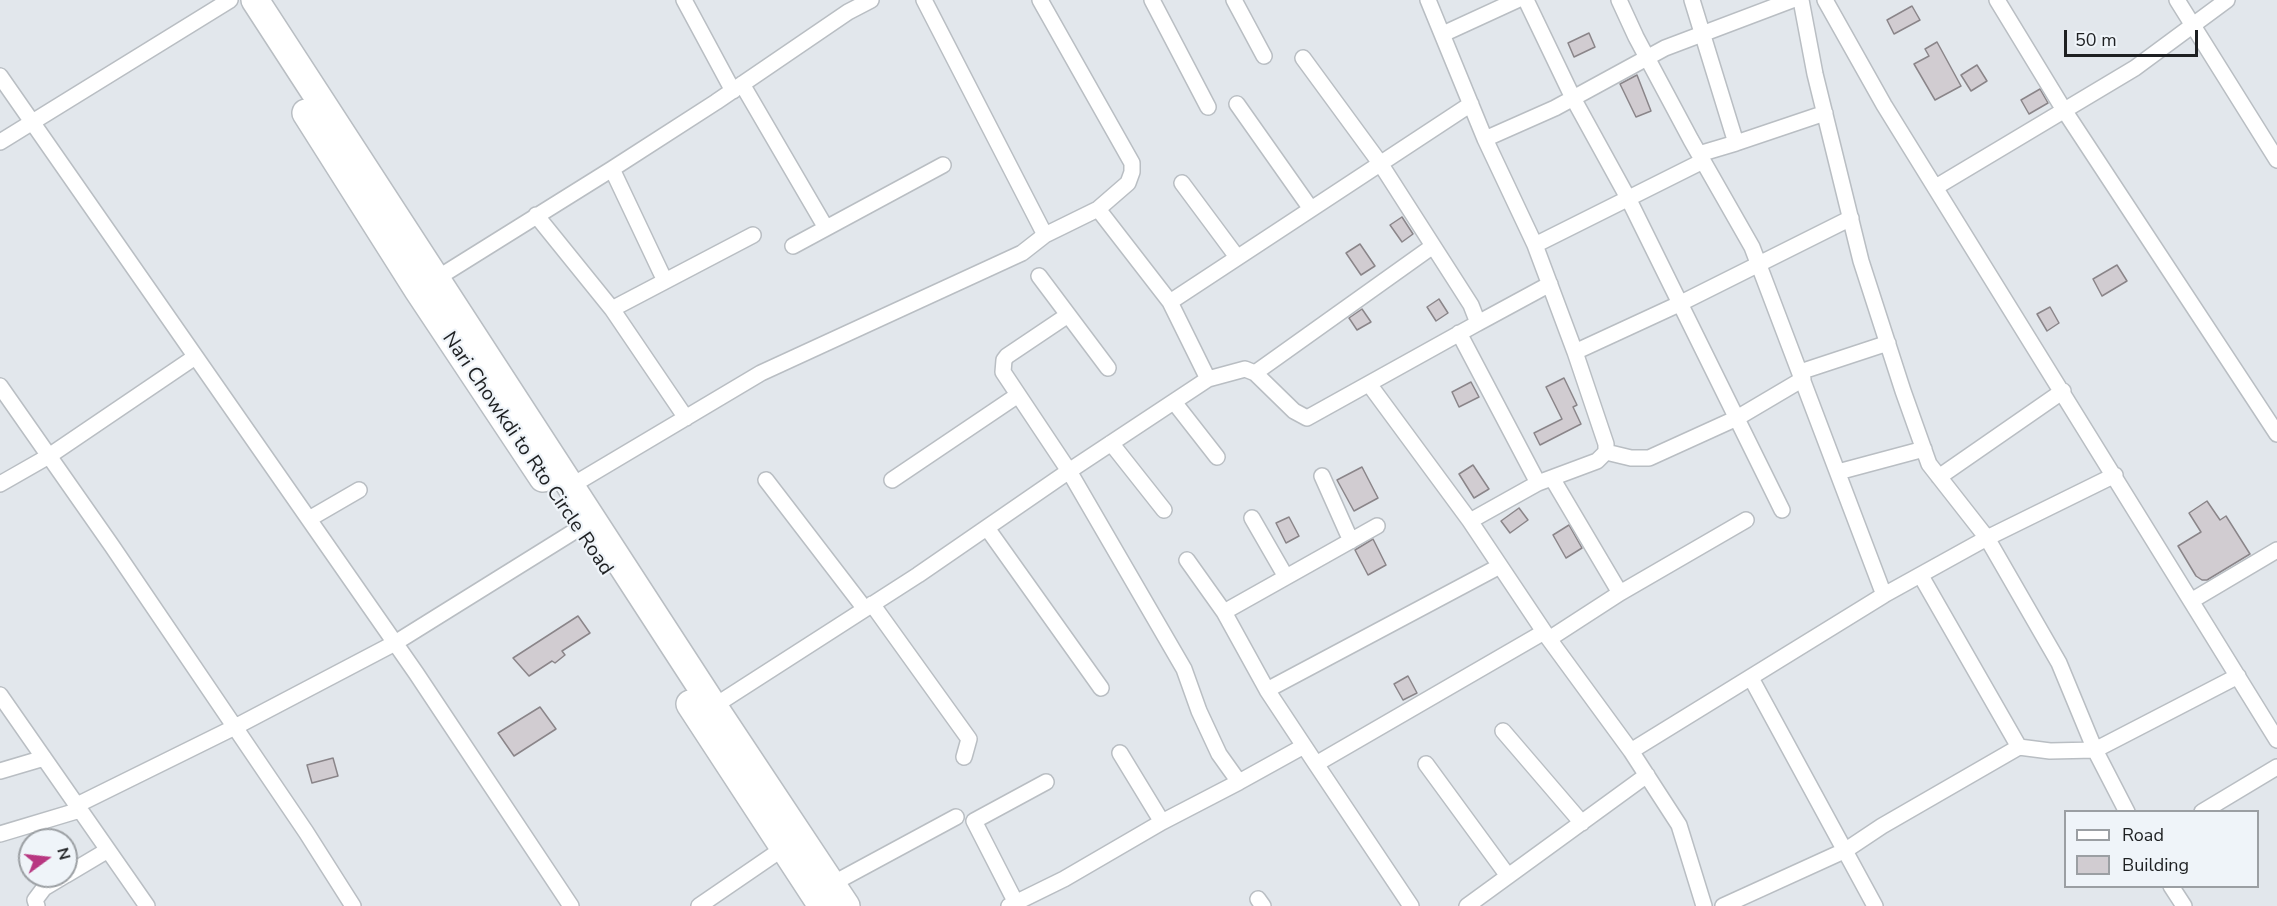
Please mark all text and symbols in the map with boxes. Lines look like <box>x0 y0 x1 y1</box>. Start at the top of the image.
scale bar <box>2067 18 2200 56</box>
text: 50 m <box>2075 28 2117 52</box>
street label: Nari Chowkdi to Rto Circle Road <box>436 328 618 580</box>
legend <box>2064 810 2259 888</box>
text: Road <box>2122 823 2164 847</box>
north arrow <box>18 828 78 888</box>
text: N <box>51 845 76 862</box>
text: Building <box>2122 853 2189 877</box>

